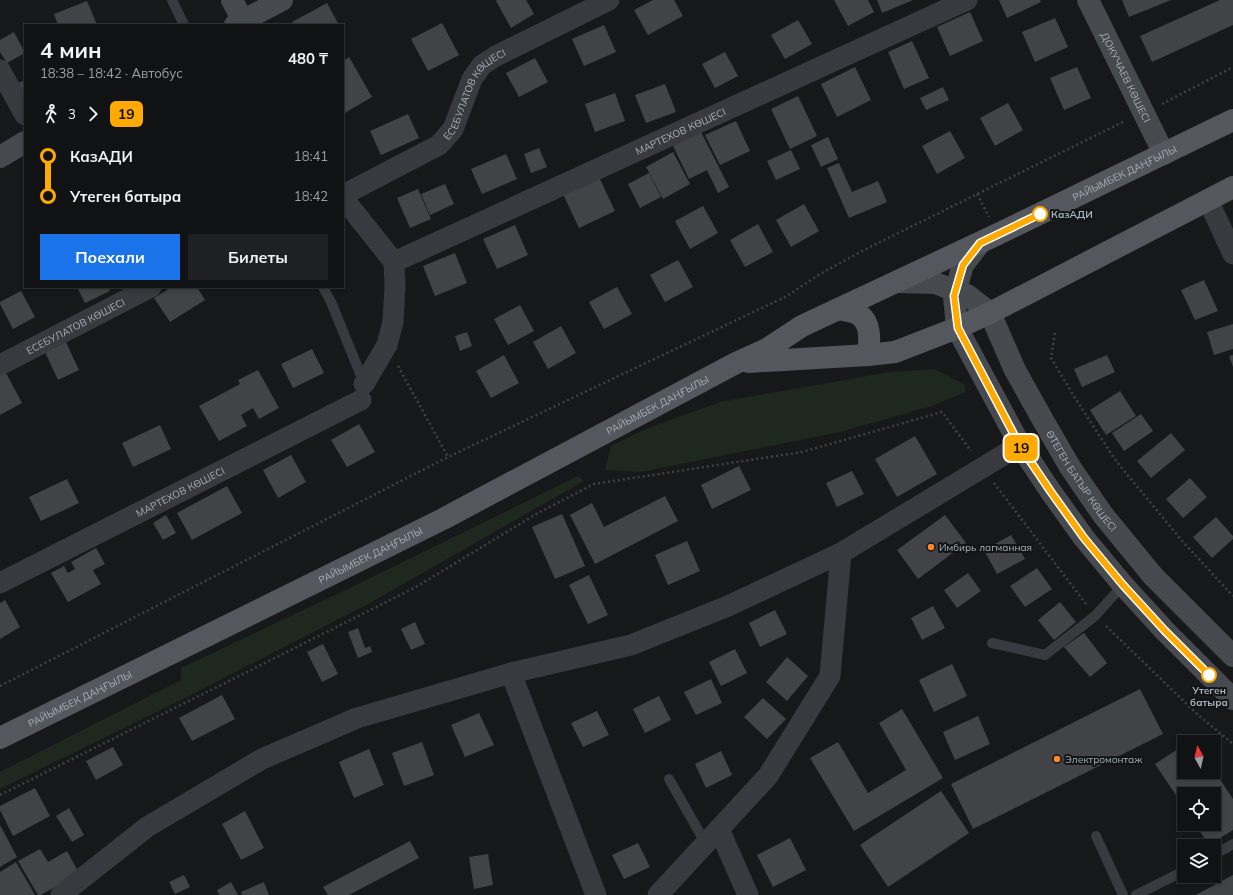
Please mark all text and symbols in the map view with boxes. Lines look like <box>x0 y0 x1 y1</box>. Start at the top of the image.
street label: ДОКУЧАЕВ КӨШЕСІ <box>1098 30 1153 125</box>
text: 4 мин <box>40 36 102 64</box>
street label: ЕСЕБУЛАТОВ КӨШЕСІ <box>440 46 508 143</box>
text: 480 ₸ <box>288 49 328 68</box>
text: 18:38 – 18:42 · Автобус <box>40 65 183 81</box>
icon: walk <box>40 103 62 125</box>
icon: forward <box>82 103 104 125</box>
text: 19 <box>118 105 135 123</box>
street label: МАРТЕХОВ КӨШЕСІ <box>633 105 728 158</box>
text: 3 <box>68 106 76 122</box>
street label: РАЙЫМБЕК ДАҢҒЫЛЫ <box>1070 142 1179 204</box>
text: КазАДИ <box>70 147 133 166</box>
text: 18:41 <box>294 148 328 164</box>
text: Утеген батыра <box>70 187 181 206</box>
text: 18:42 <box>294 188 328 204</box>
marker: КазАДИ <box>1032 206 1048 222</box>
place label: КазАДИ <box>1051 208 1093 221</box>
button: Поехали <box>40 234 180 280</box>
button: Билеты <box>188 234 328 280</box>
street label: ЕСЕБУЛАТОВ КӨШЕСІ <box>24 296 127 357</box>
street label: РАЙЫМБЕК ДАҢҒЫЛЫ <box>604 373 711 438</box>
street label: ӨТЕГЕН БАТЫР КӨШЕСІ <box>1043 428 1120 534</box>
line badge: 19 <box>1003 435 1039 461</box>
text: 19 <box>1013 439 1029 457</box>
street label: МАРТЕХОВ КӨШЕСІ <box>134 464 227 520</box>
street label: РАЙЫМБЕК ДАҢҒЫЛЫ <box>316 524 425 587</box>
place label: Имбирь лагманная <box>939 541 1032 554</box>
marker: Имбирь лагманная <box>926 542 936 552</box>
marker: Утеген батыра <box>1201 667 1217 683</box>
street label: РАЙЫМБЕК ДАҢҒЫЛЫ <box>26 668 134 730</box>
place label: Утеген батыра <box>1190 684 1228 709</box>
north arrow <box>1177 735 1221 779</box>
map controls <box>1177 735 1221 883</box>
place label: Электромонтаж <box>1065 753 1143 766</box>
marker: Электромонтаж <box>1052 754 1062 764</box>
button: locate <box>1177 787 1221 831</box>
button: layers <box>1177 839 1221 883</box>

